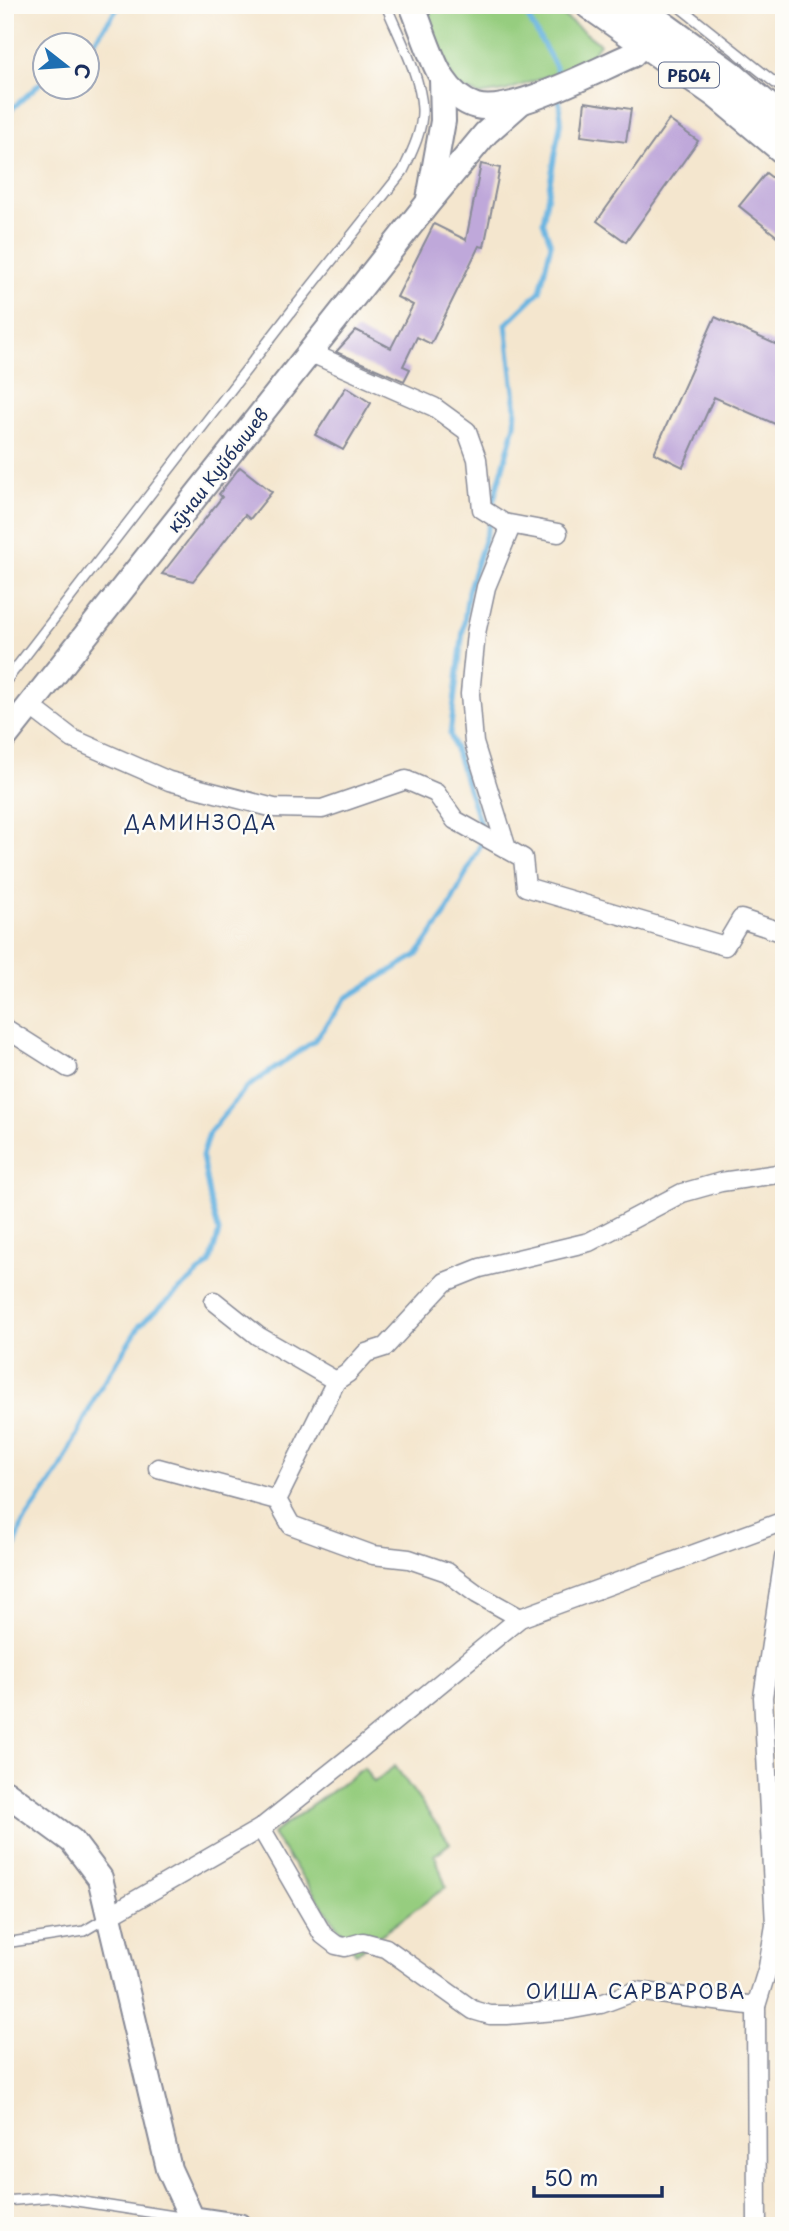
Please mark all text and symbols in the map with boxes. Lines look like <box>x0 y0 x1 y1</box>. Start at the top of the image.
north arrow <box>32 32 102 102</box>
text: С <box>68 60 99 82</box>
road number: РБ04 <box>659 62 719 88</box>
street label: кӯчаи Куйбышев <box>160 402 274 538</box>
district label: ДАМИНЗОДА <box>124 808 277 836</box>
district label: ОИША САРВАРОВА <box>526 1977 746 2005</box>
scale bar <box>534 2154 661 2198</box>
text: 50 m <box>544 2161 598 2193</box>

